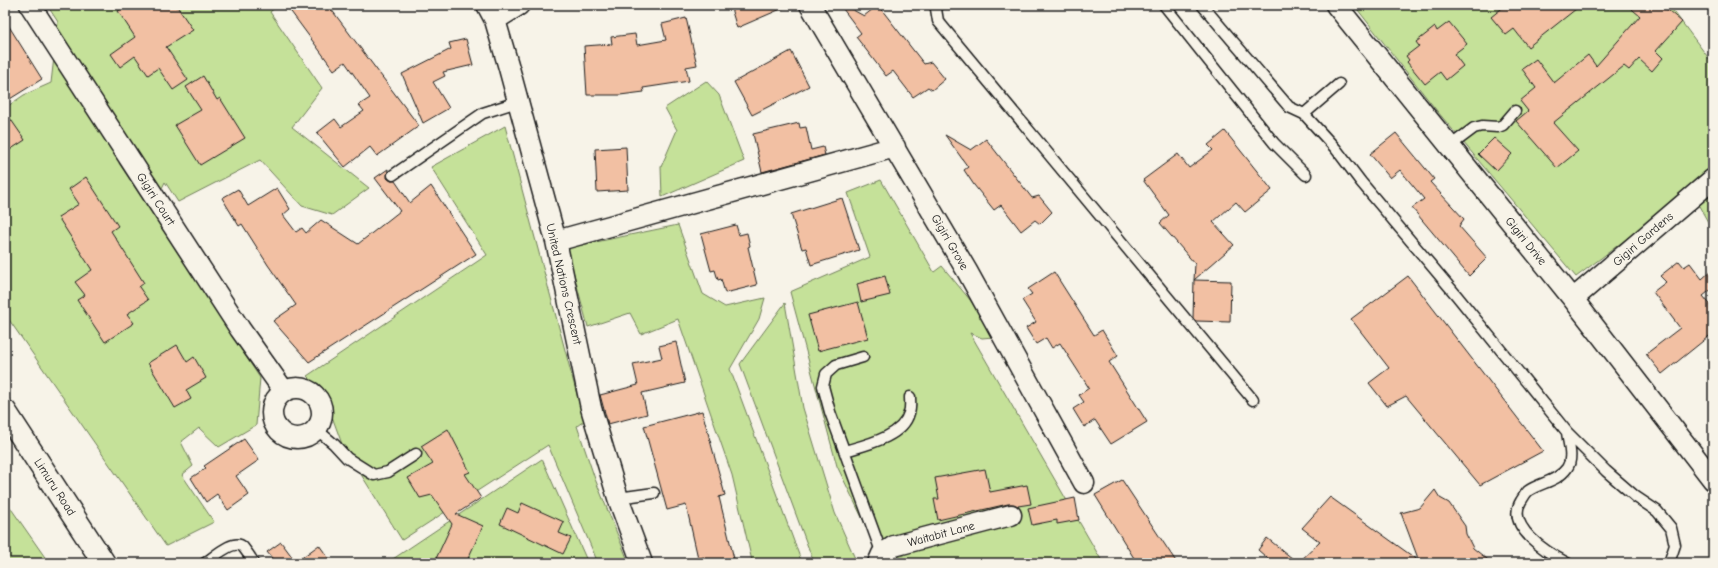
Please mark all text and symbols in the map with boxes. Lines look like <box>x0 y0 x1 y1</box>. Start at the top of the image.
street label: Gigiri Court <box>134 170 178 228</box>
street label: Gigiri Gardens <box>1610 209 1676 269</box>
street label: Gigiri Grove <box>928 212 972 272</box>
street label: Gigiri Drive <box>1502 214 1550 268</box>
street label: United Nations Crescent <box>543 222 585 347</box>
street label: Limuru Road <box>31 456 79 518</box>
street label: Waitabit Lane <box>906 518 976 550</box>

